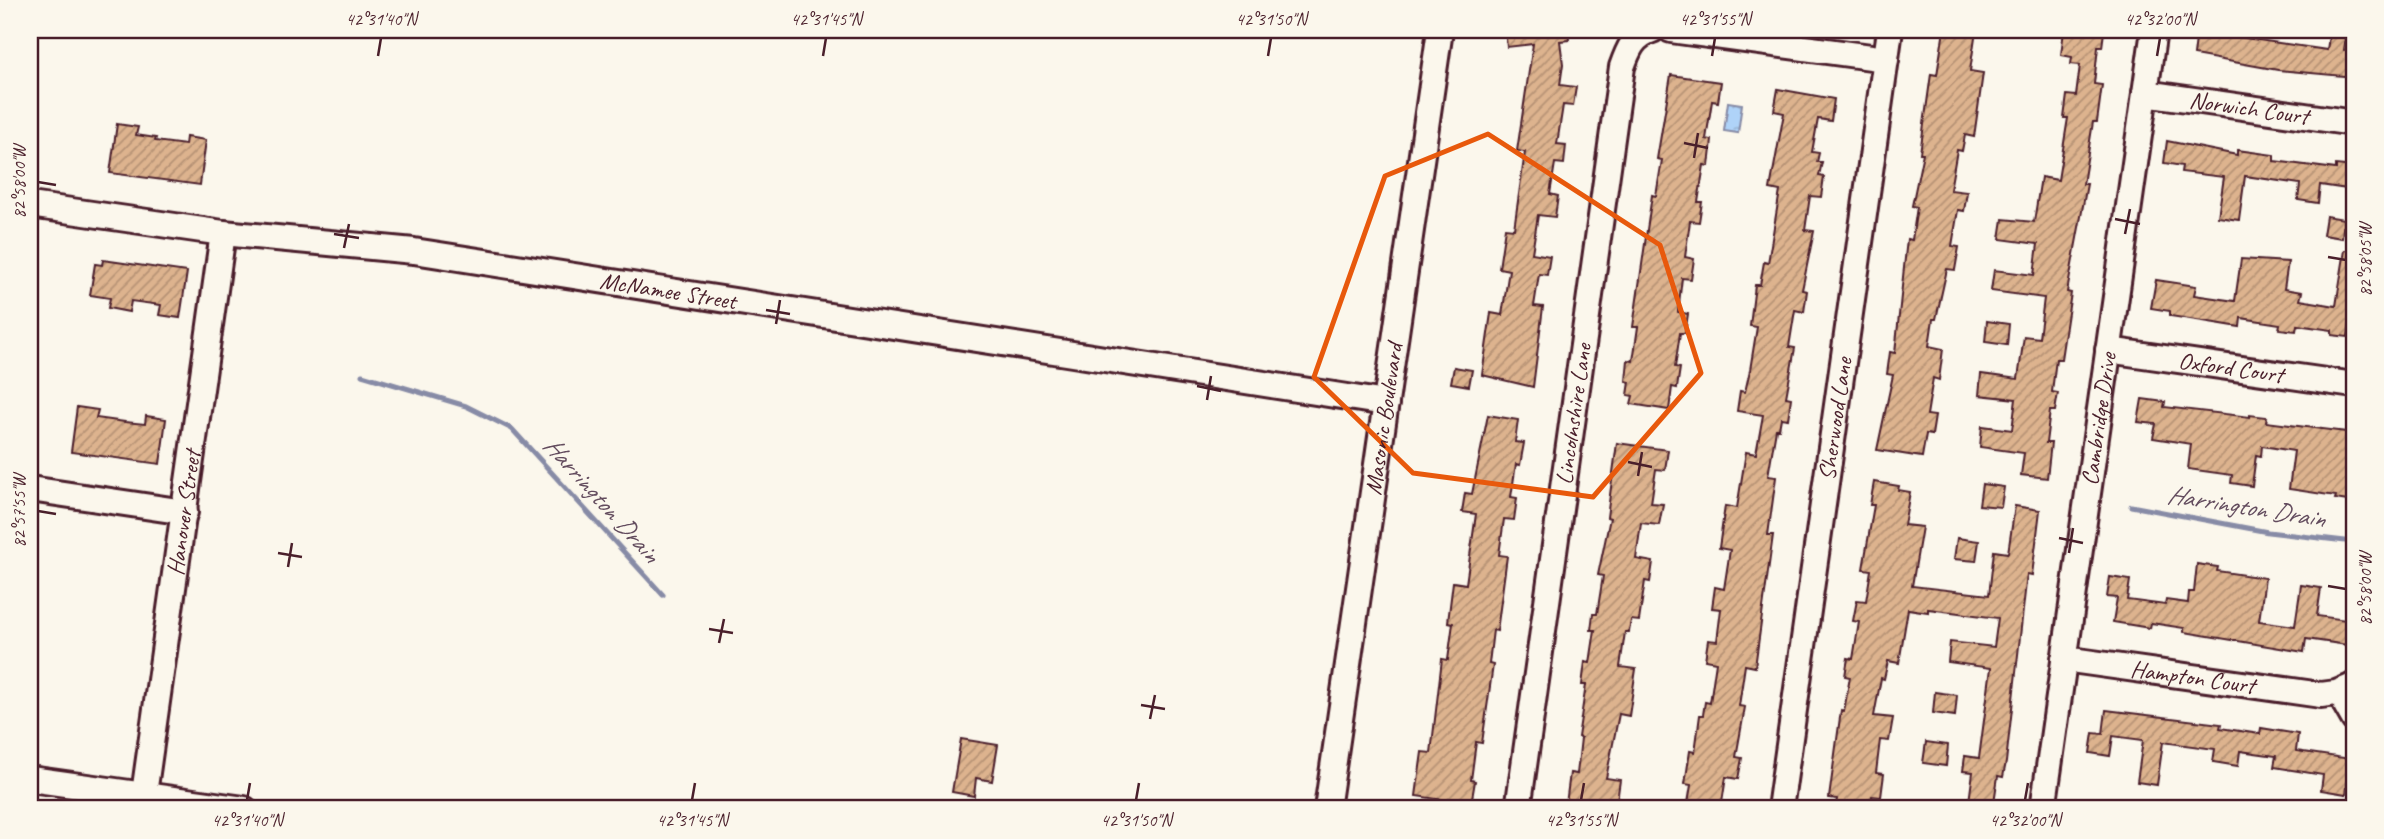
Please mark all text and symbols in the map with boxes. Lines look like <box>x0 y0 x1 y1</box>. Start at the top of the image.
text: 42°31'40"N <box>346 8 420 30</box>
text: 42°31'45"N <box>791 8 865 30</box>
text: 42°31'50"N <box>1236 8 1310 30</box>
text: 42°31'55"N <box>1680 8 1754 30</box>
text: 42°32'00"N <box>2125 8 2199 30</box>
street label: Norwich Court <box>2188 85 2313 132</box>
text: 82°58'00"W <box>8 142 30 219</box>
text: 82°58'05"W <box>2354 220 2376 297</box>
street label: McNamee Street <box>598 265 740 316</box>
street label: Masonic Boulevard <box>1358 338 1410 497</box>
street label: Lincolnshire Lane <box>1549 339 1598 486</box>
street label: Oxford Court <box>2176 345 2288 390</box>
street label: Cambridge Drive <box>2074 349 2123 487</box>
street label: Sherwood Lane <box>1812 353 1859 482</box>
water label: Harrington Drain <box>536 429 669 571</box>
street label: Hanover Street <box>160 445 208 577</box>
text: 82°57'55"W <box>8 471 30 548</box>
water label: Harrington Drain <box>2165 478 2329 536</box>
text: 82°58'00"W <box>2354 549 2376 626</box>
street label: Hampton Court <box>2129 654 2260 701</box>
text: 42°31'40"N <box>212 809 286 831</box>
text: 42°31'45"N <box>657 809 731 831</box>
text: 42°31'50"N <box>1101 809 1175 831</box>
text: 42°31'55"N <box>1546 809 1620 831</box>
text: 42°32'00"N <box>1990 809 2064 831</box>

